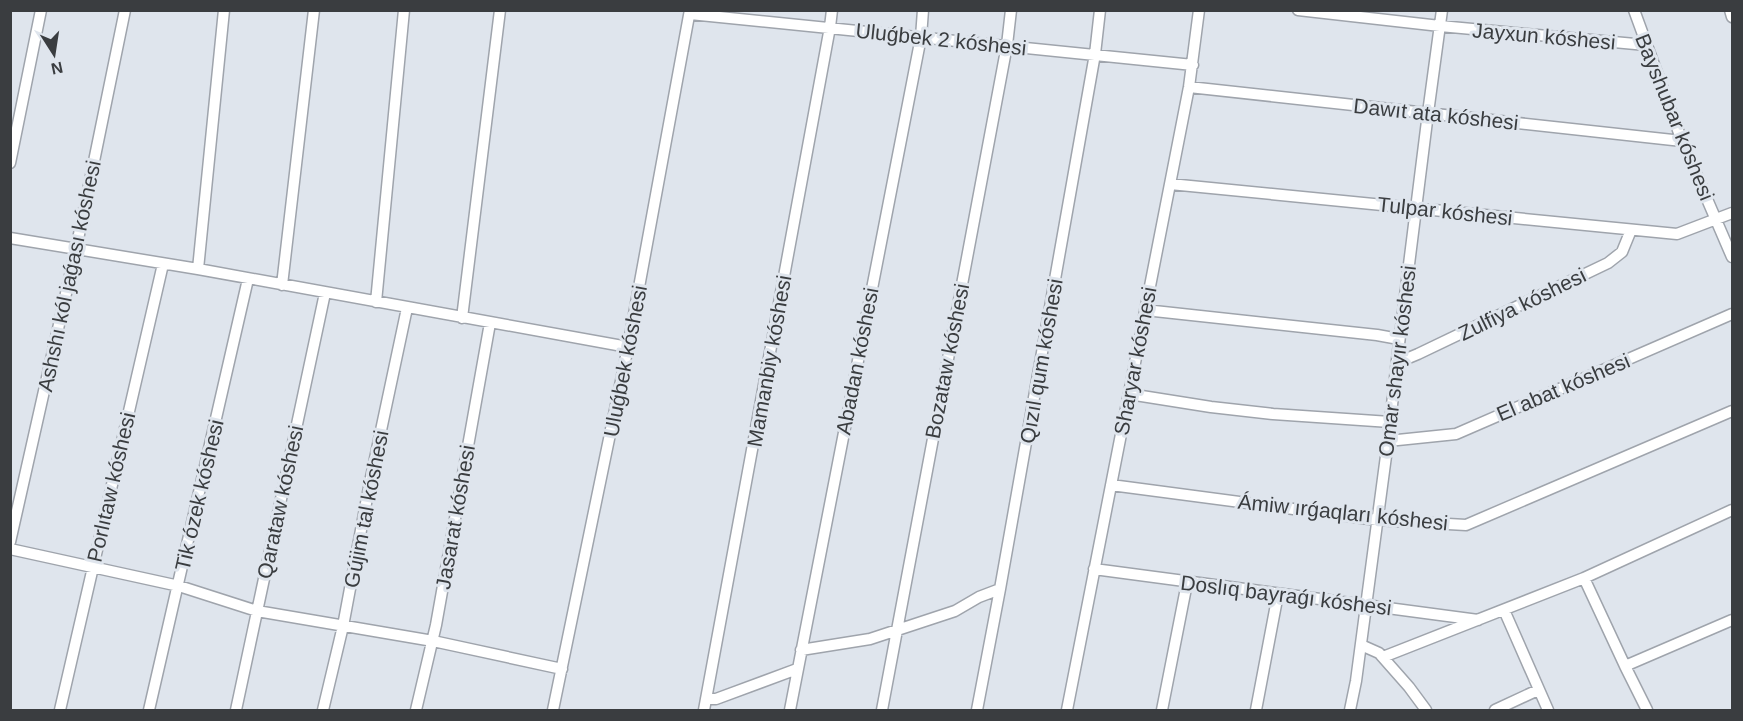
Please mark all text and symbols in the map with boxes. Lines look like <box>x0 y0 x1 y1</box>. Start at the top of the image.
street label: Jayxun kóshesi <box>1471 18 1617 54</box>
street label: Uluǵbek 2 kóshesi <box>854 19 1028 59</box>
north arrow <box>24 24 84 84</box>
street label: Bayshubar kóshesi <box>1631 30 1719 204</box>
text: N <box>50 59 64 78</box>
street label: Dawıt ata kóshesi <box>1352 94 1520 134</box>
street label: Ashshı kól jaǵası kóshesi <box>33 158 105 394</box>
street label: Tulpar kóshesi <box>1376 192 1514 230</box>
street label: Zulfiya kóshesi <box>1455 263 1589 345</box>
street label: Omar shayır kóshesi <box>1374 264 1420 458</box>
street label: Mamanbiy kóshesi <box>743 273 795 449</box>
street label: Qızıl qum kóshesi <box>1015 277 1067 445</box>
street label: Bozataw kóshesi <box>921 281 973 441</box>
street label: Uluǵbek kóshesi <box>599 283 651 439</box>
street label: Abadan kóshesi <box>831 285 883 437</box>
street label: Sharyar kóshesi <box>1109 285 1161 437</box>
street label: El abat kóshesi <box>1493 349 1633 425</box>
street label: Porlıtaw kóshesi <box>83 410 139 564</box>
street label: Tik ózek kóshesi <box>170 417 228 573</box>
street label: Qarataw kóshesi <box>252 423 308 581</box>
street label: Gújim tal kóshesi <box>339 428 393 590</box>
street label: Jasarat kóshesi <box>431 443 479 591</box>
street label: Ámiw ırǵaqları kóshesi <box>1237 490 1449 534</box>
street label: Doslıq bayraǵı kóshesi <box>1179 571 1393 619</box>

